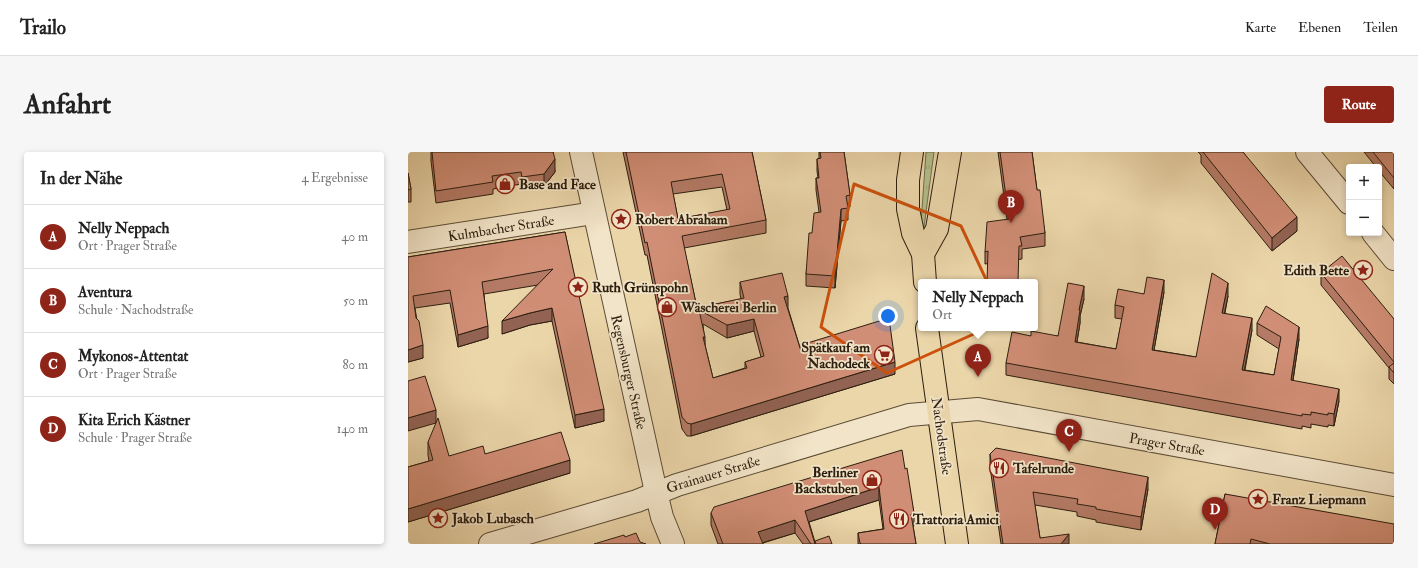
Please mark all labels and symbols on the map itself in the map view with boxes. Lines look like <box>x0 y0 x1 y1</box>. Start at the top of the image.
shop icon: Base and Face <box>494 173 516 195</box>
place label: Base and Face <box>519 176 596 193</box>
pin: B <box>998 190 1024 223</box>
place icon: Robert Abraham <box>610 208 632 230</box>
place label: Robert Abraham <box>635 211 728 228</box>
street label: Kulmbacher Straße <box>447 212 556 245</box>
place icon: Edith Bette <box>1352 259 1374 281</box>
place label: Edith Bette <box>1284 262 1349 279</box>
place icon: Ruth Grünspohn <box>567 276 589 298</box>
place label: Ruth Grünspohn <box>592 279 689 297</box>
shop icon: Wäscherei Berlin <box>656 296 678 318</box>
place label: Wäscherei Berlin <box>680 299 777 316</box>
your location <box>878 306 898 326</box>
street label: Regensburger Straße <box>607 313 650 431</box>
place label: Spätkauf am Nachodeck <box>801 339 870 372</box>
supermarket icon: Spätkauf am Nachodeck <box>873 344 895 366</box>
pin: A <box>965 344 991 377</box>
street label: Nachodstraße <box>928 396 955 476</box>
pin: C <box>1056 419 1082 452</box>
street label: Prager Straße <box>1128 429 1206 460</box>
street label: Grainauer Straße <box>664 452 762 497</box>
restaurant icon: Tafelrunde <box>988 457 1010 479</box>
place label: Tafelrunde <box>1012 460 1074 477</box>
place label: Berliner Backstuben <box>794 464 859 497</box>
shop icon: Berliner Backstuben <box>861 469 883 491</box>
place icon: Franz Liepmann <box>1247 488 1269 510</box>
place label: Franz Liepmann <box>1272 491 1367 509</box>
pin: D <box>1202 497 1228 530</box>
place icon: Jakob Lubasch <box>427 507 449 529</box>
restaurant icon: Trattoria Amici <box>888 508 910 530</box>
place label: Jakob Lubasch <box>451 510 535 528</box>
place label: Trattoria Amici <box>912 511 999 528</box>

